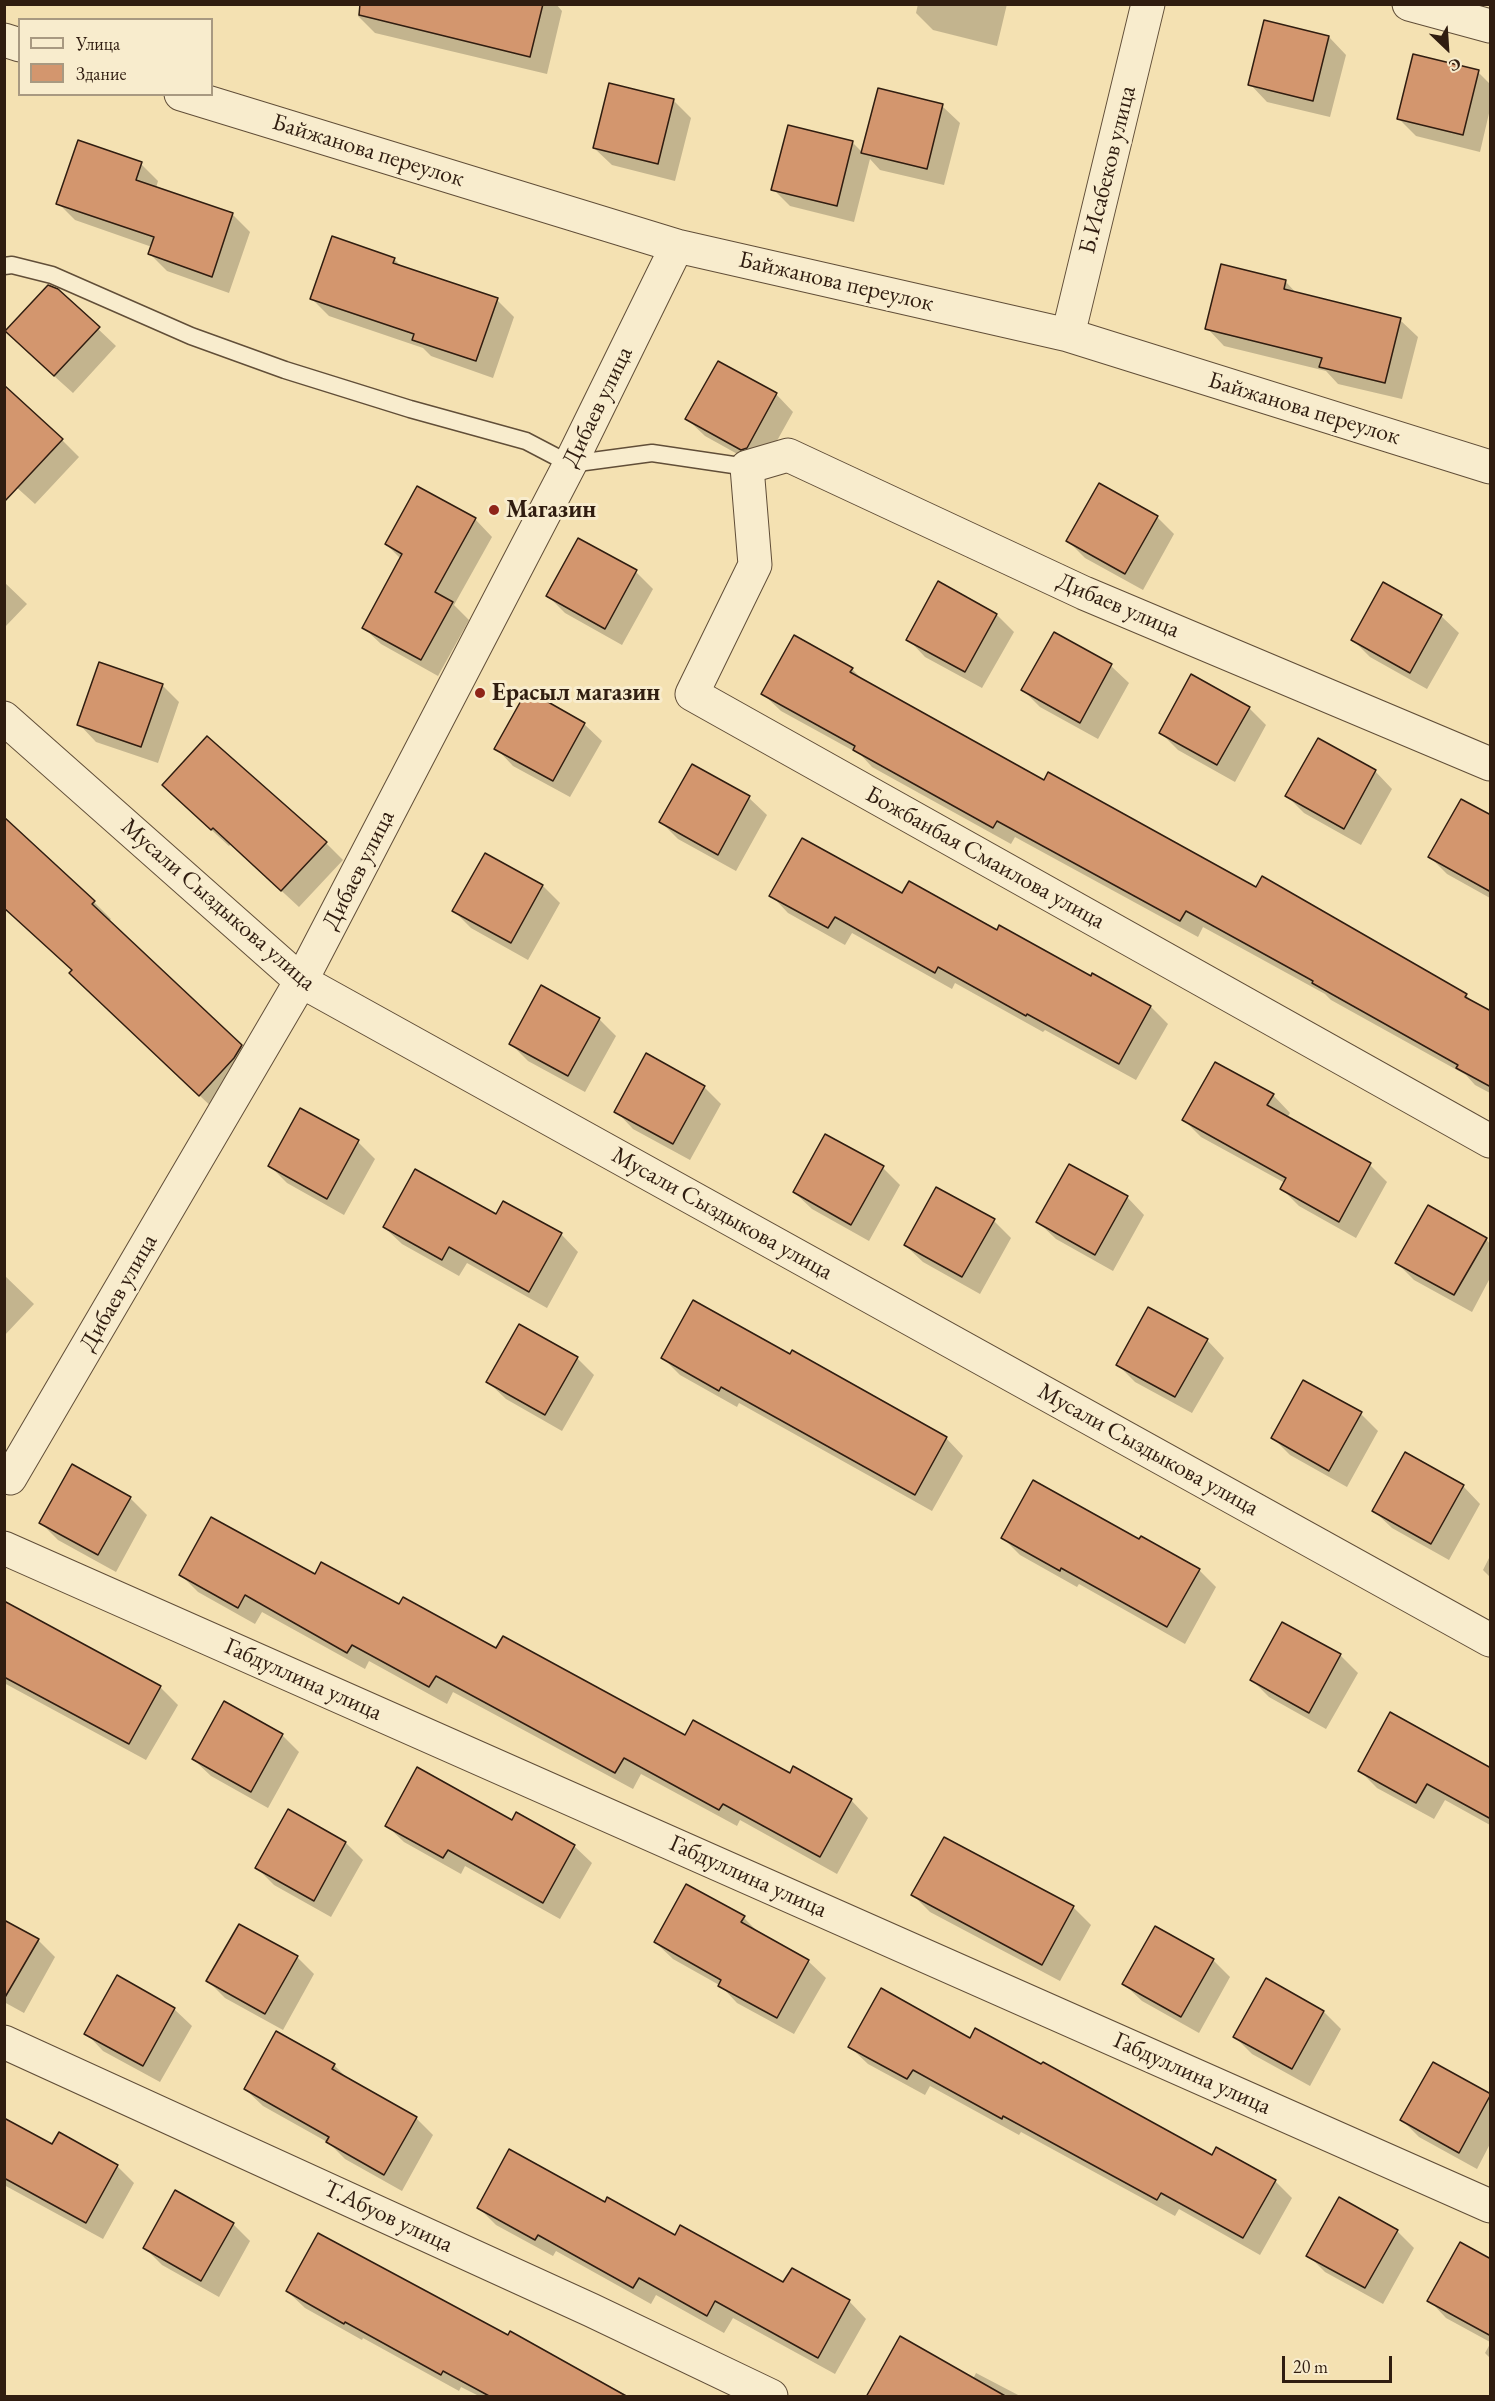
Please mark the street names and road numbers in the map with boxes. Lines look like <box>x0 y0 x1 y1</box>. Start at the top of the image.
street label: Б.Исабеков улица <box>1073 83 1143 257</box>
street label: Байжанова переулок <box>268 108 468 194</box>
street label: Байжанова переулок <box>736 246 936 318</box>
street label: Дибаев улица <box>556 342 640 472</box>
street label: Байжанова переулок <box>1204 366 1404 452</box>
street label: Дибаев улица <box>1052 567 1184 645</box>
street label: Божбанбая Смаилова улица <box>860 780 1110 936</box>
street label: Дибаев улица <box>317 805 401 935</box>
street label: Мусали Сыздыкова улица <box>115 813 321 997</box>
street label: Мусали Сыздыкова улица <box>607 1141 837 1287</box>
street label: Дибаев улица <box>74 1229 164 1357</box>
street label: Мусали Сыздыкова улица <box>1033 1377 1263 1523</box>
street label: Габдуллина улица <box>220 1632 386 1728</box>
street label: Габдуллина улица <box>665 1829 831 1925</box>
street label: Габдуллина улица <box>1109 2026 1275 2122</box>
street label: Т.Абуов улица <box>319 2174 457 2260</box>

